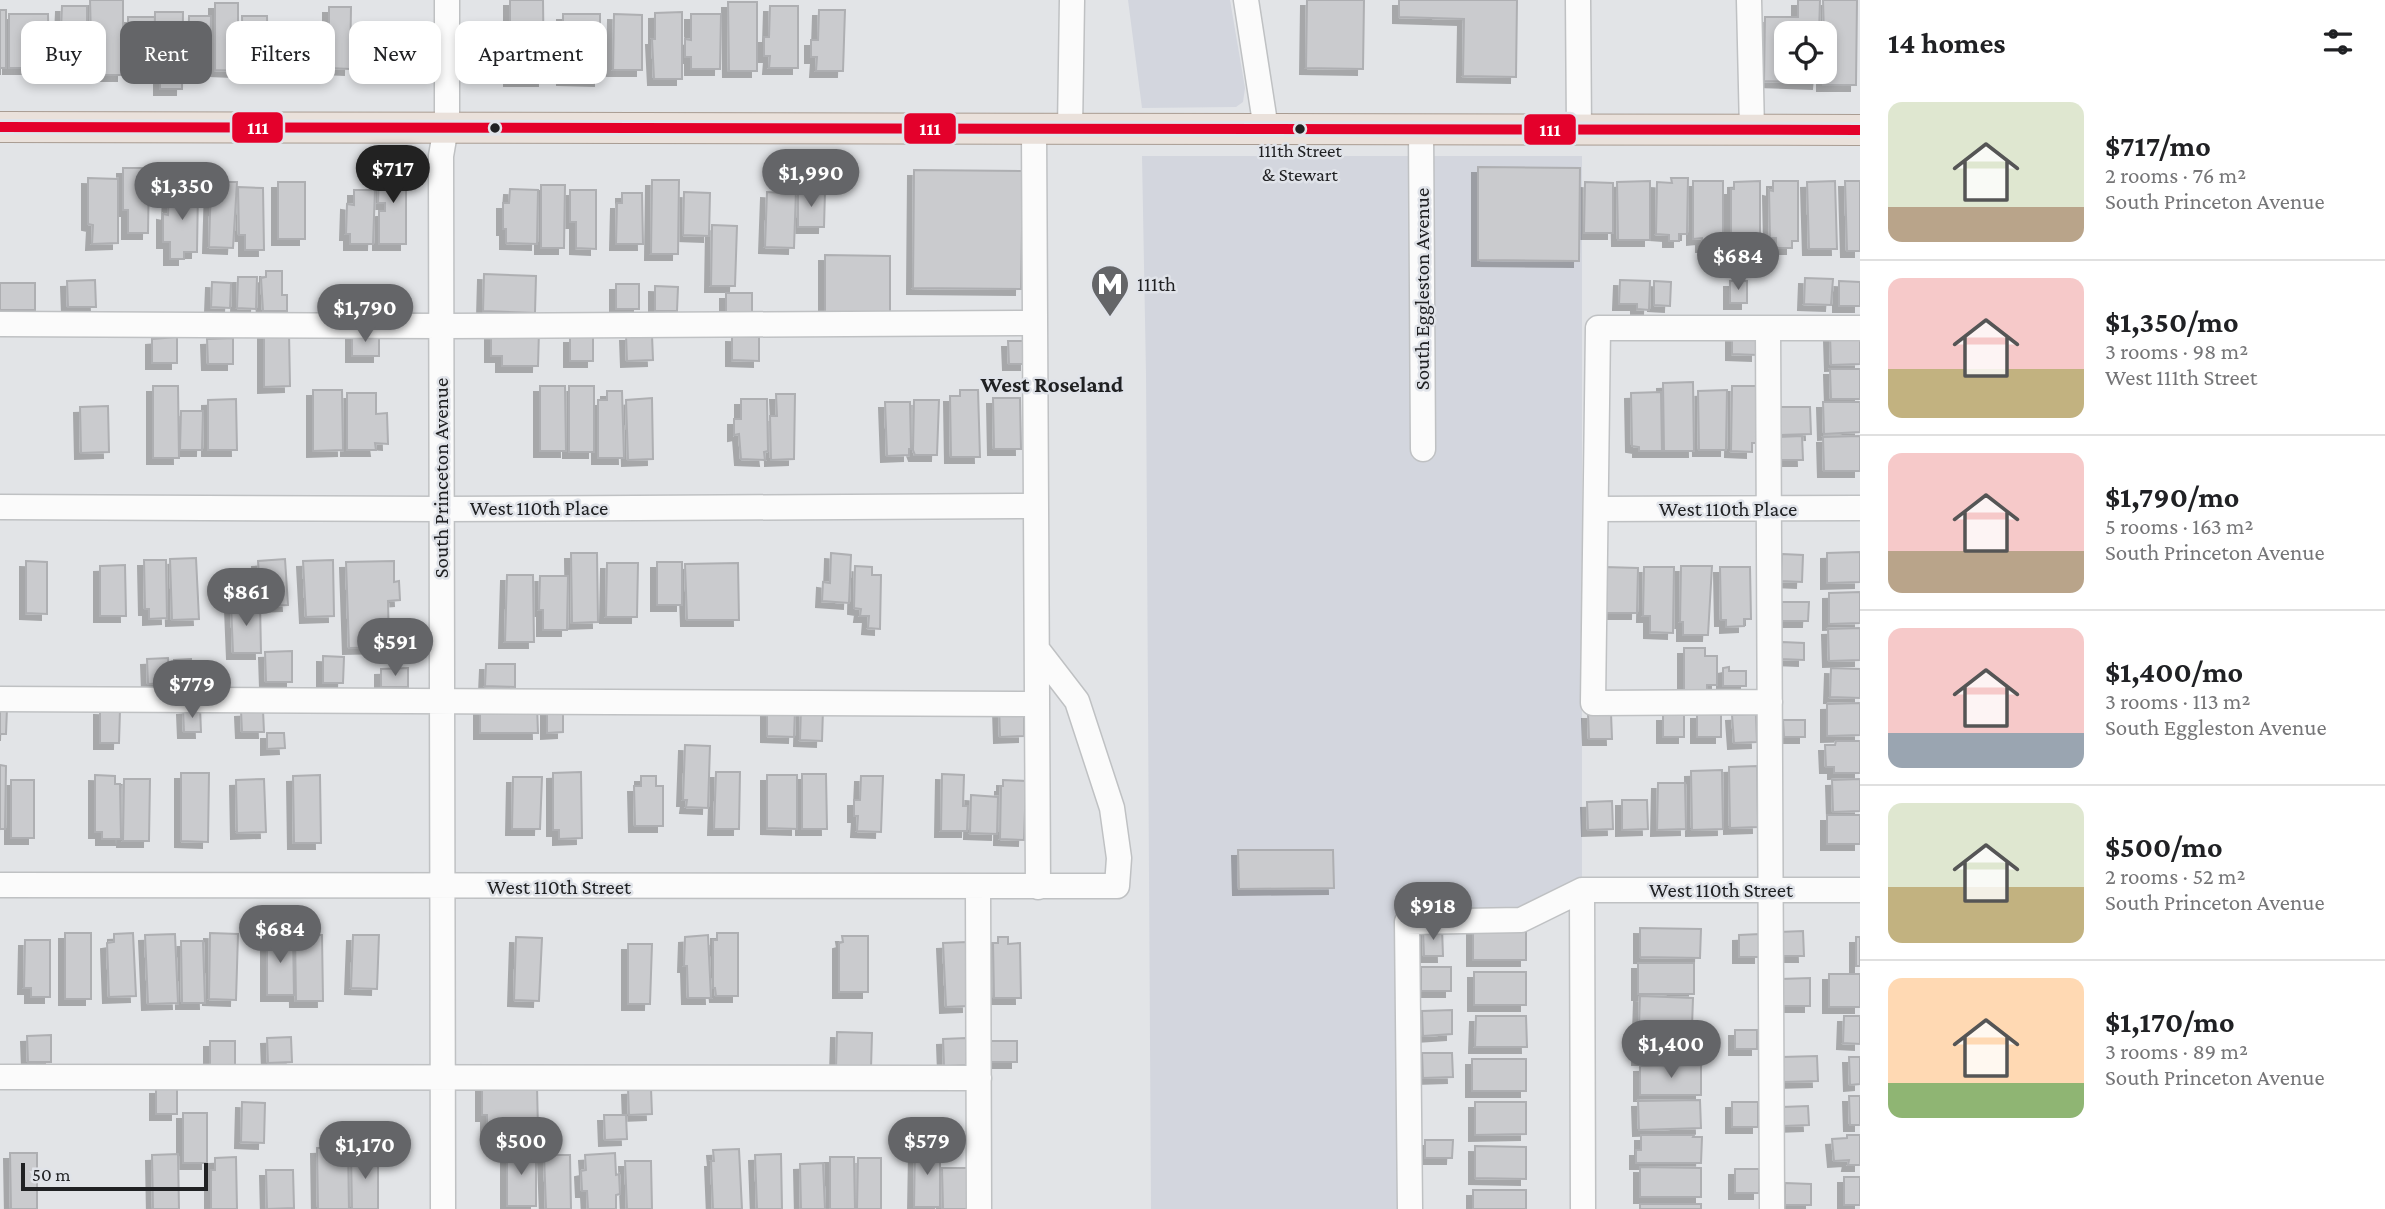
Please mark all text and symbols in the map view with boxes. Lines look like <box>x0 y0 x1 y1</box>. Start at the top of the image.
chip: Buy <box>21 21 106 84</box>
chip: Rent <box>120 21 212 84</box>
chip: Filters <box>226 21 335 84</box>
chip: New <box>349 21 441 84</box>
chip: Apartment <box>455 21 607 84</box>
map controls <box>1774 21 1837 84</box>
button: locate <box>1774 21 1837 84</box>
icon: filters <box>2319 23 2357 61</box>
text: 14 homes <box>1888 26 2006 59</box>
line badge: 111 <box>231 111 284 144</box>
line badge: 111 <box>903 112 957 145</box>
line badge: 111 <box>1523 113 1577 146</box>
text: 111 <box>247 117 269 138</box>
text: 111 <box>919 118 941 139</box>
text: 111 <box>1539 119 1561 140</box>
unlabelled marker <box>488 121 502 135</box>
marker: 111th Street & Stewart <box>1293 122 1307 136</box>
text: $717/mo <box>2105 129 2211 162</box>
icon: home <box>1944 130 2028 214</box>
place label: 111th Street & Stewart <box>1258 140 1342 185</box>
pin: $717 <box>352 146 434 205</box>
pin: $1,990 <box>754 150 868 209</box>
text: $717 <box>372 155 414 181</box>
text: $1,990 <box>778 159 844 185</box>
pin: $1,350 <box>125 162 239 222</box>
text: 2 rooms · 76 m² <box>2105 162 2246 188</box>
text: $1,350 <box>151 172 213 198</box>
street label: South Eggleston Avenue <box>1410 188 1434 390</box>
text: South Princeton Avenue <box>2105 188 2325 214</box>
pin: $684 <box>1697 232 1779 292</box>
text: $684 <box>1713 242 1763 268</box>
metro station icon: 111th <box>1089 263 1131 318</box>
place label: 111th <box>1137 272 1176 296</box>
pin: $1,790 <box>308 284 422 344</box>
text: $1,790 <box>333 294 397 320</box>
text: $1,350/mo <box>2105 305 2239 338</box>
icon: home <box>1944 306 2028 390</box>
text: 3 rooms · 98 m² <box>2105 338 2248 364</box>
text: West 111th Street <box>2105 364 2257 390</box>
district label: West Roseland <box>980 371 1124 397</box>
street label: South Princeton Avenue <box>429 378 453 578</box>
text: $1,790/mo <box>2105 480 2239 513</box>
icon: home <box>1944 481 2028 565</box>
street label: West 110th Place <box>470 496 608 520</box>
street label: West 110th Place <box>1659 497 1797 521</box>
text: 5 rooms · 163 m² <box>2105 513 2254 539</box>
text: South Princeton Avenue <box>2105 539 2325 565</box>
pin: $861 <box>205 568 287 628</box>
text: $861 <box>223 578 269 604</box>
pin: $591 <box>354 618 436 678</box>
text: $591 <box>373 628 417 654</box>
text: $1,400/mo <box>2105 655 2243 688</box>
icon: home <box>1944 656 2028 740</box>
pin: $779 <box>151 660 233 720</box>
text: $779 <box>169 670 215 696</box>
text: 3 rooms · 113 m² <box>2105 688 2250 714</box>
text: South Eggleston Avenue <box>2105 714 2327 740</box>
text: $500/mo <box>2105 830 2223 863</box>
icon: home <box>1944 831 2028 915</box>
text: 2 rooms · 52 m² <box>2105 863 2245 889</box>
street label: West 110th Street <box>487 875 632 899</box>
street label: West 110th Street <box>1649 878 1794 902</box>
pin: $918 <box>1392 883 1474 942</box>
text: South Princeton Avenue <box>2105 889 2325 915</box>
text: $918 <box>1410 892 1456 918</box>
pin: $684 <box>239 906 321 965</box>
text: $684 <box>255 915 305 941</box>
text: $1,170/mo <box>2105 1005 2235 1038</box>
icon: home <box>1944 1006 2028 1090</box>
pin: $1,400 <box>1614 1020 1728 1080</box>
text: $1,400 <box>1638 1030 1704 1056</box>
text: 3 rooms · 89 m² <box>2105 1038 2248 1064</box>
text: South Princeton Avenue <box>2105 1064 2325 1090</box>
pin: $500 <box>480 1118 562 1177</box>
pin: $579 <box>886 1118 968 1177</box>
pin: $1,170 <box>308 1122 422 1181</box>
text: $500 <box>496 1127 546 1153</box>
text: $579 <box>904 1127 950 1153</box>
text: $1,170 <box>335 1131 395 1157</box>
scale bar <box>21 1160 208 1192</box>
text: 50 m <box>32 1164 71 1185</box>

